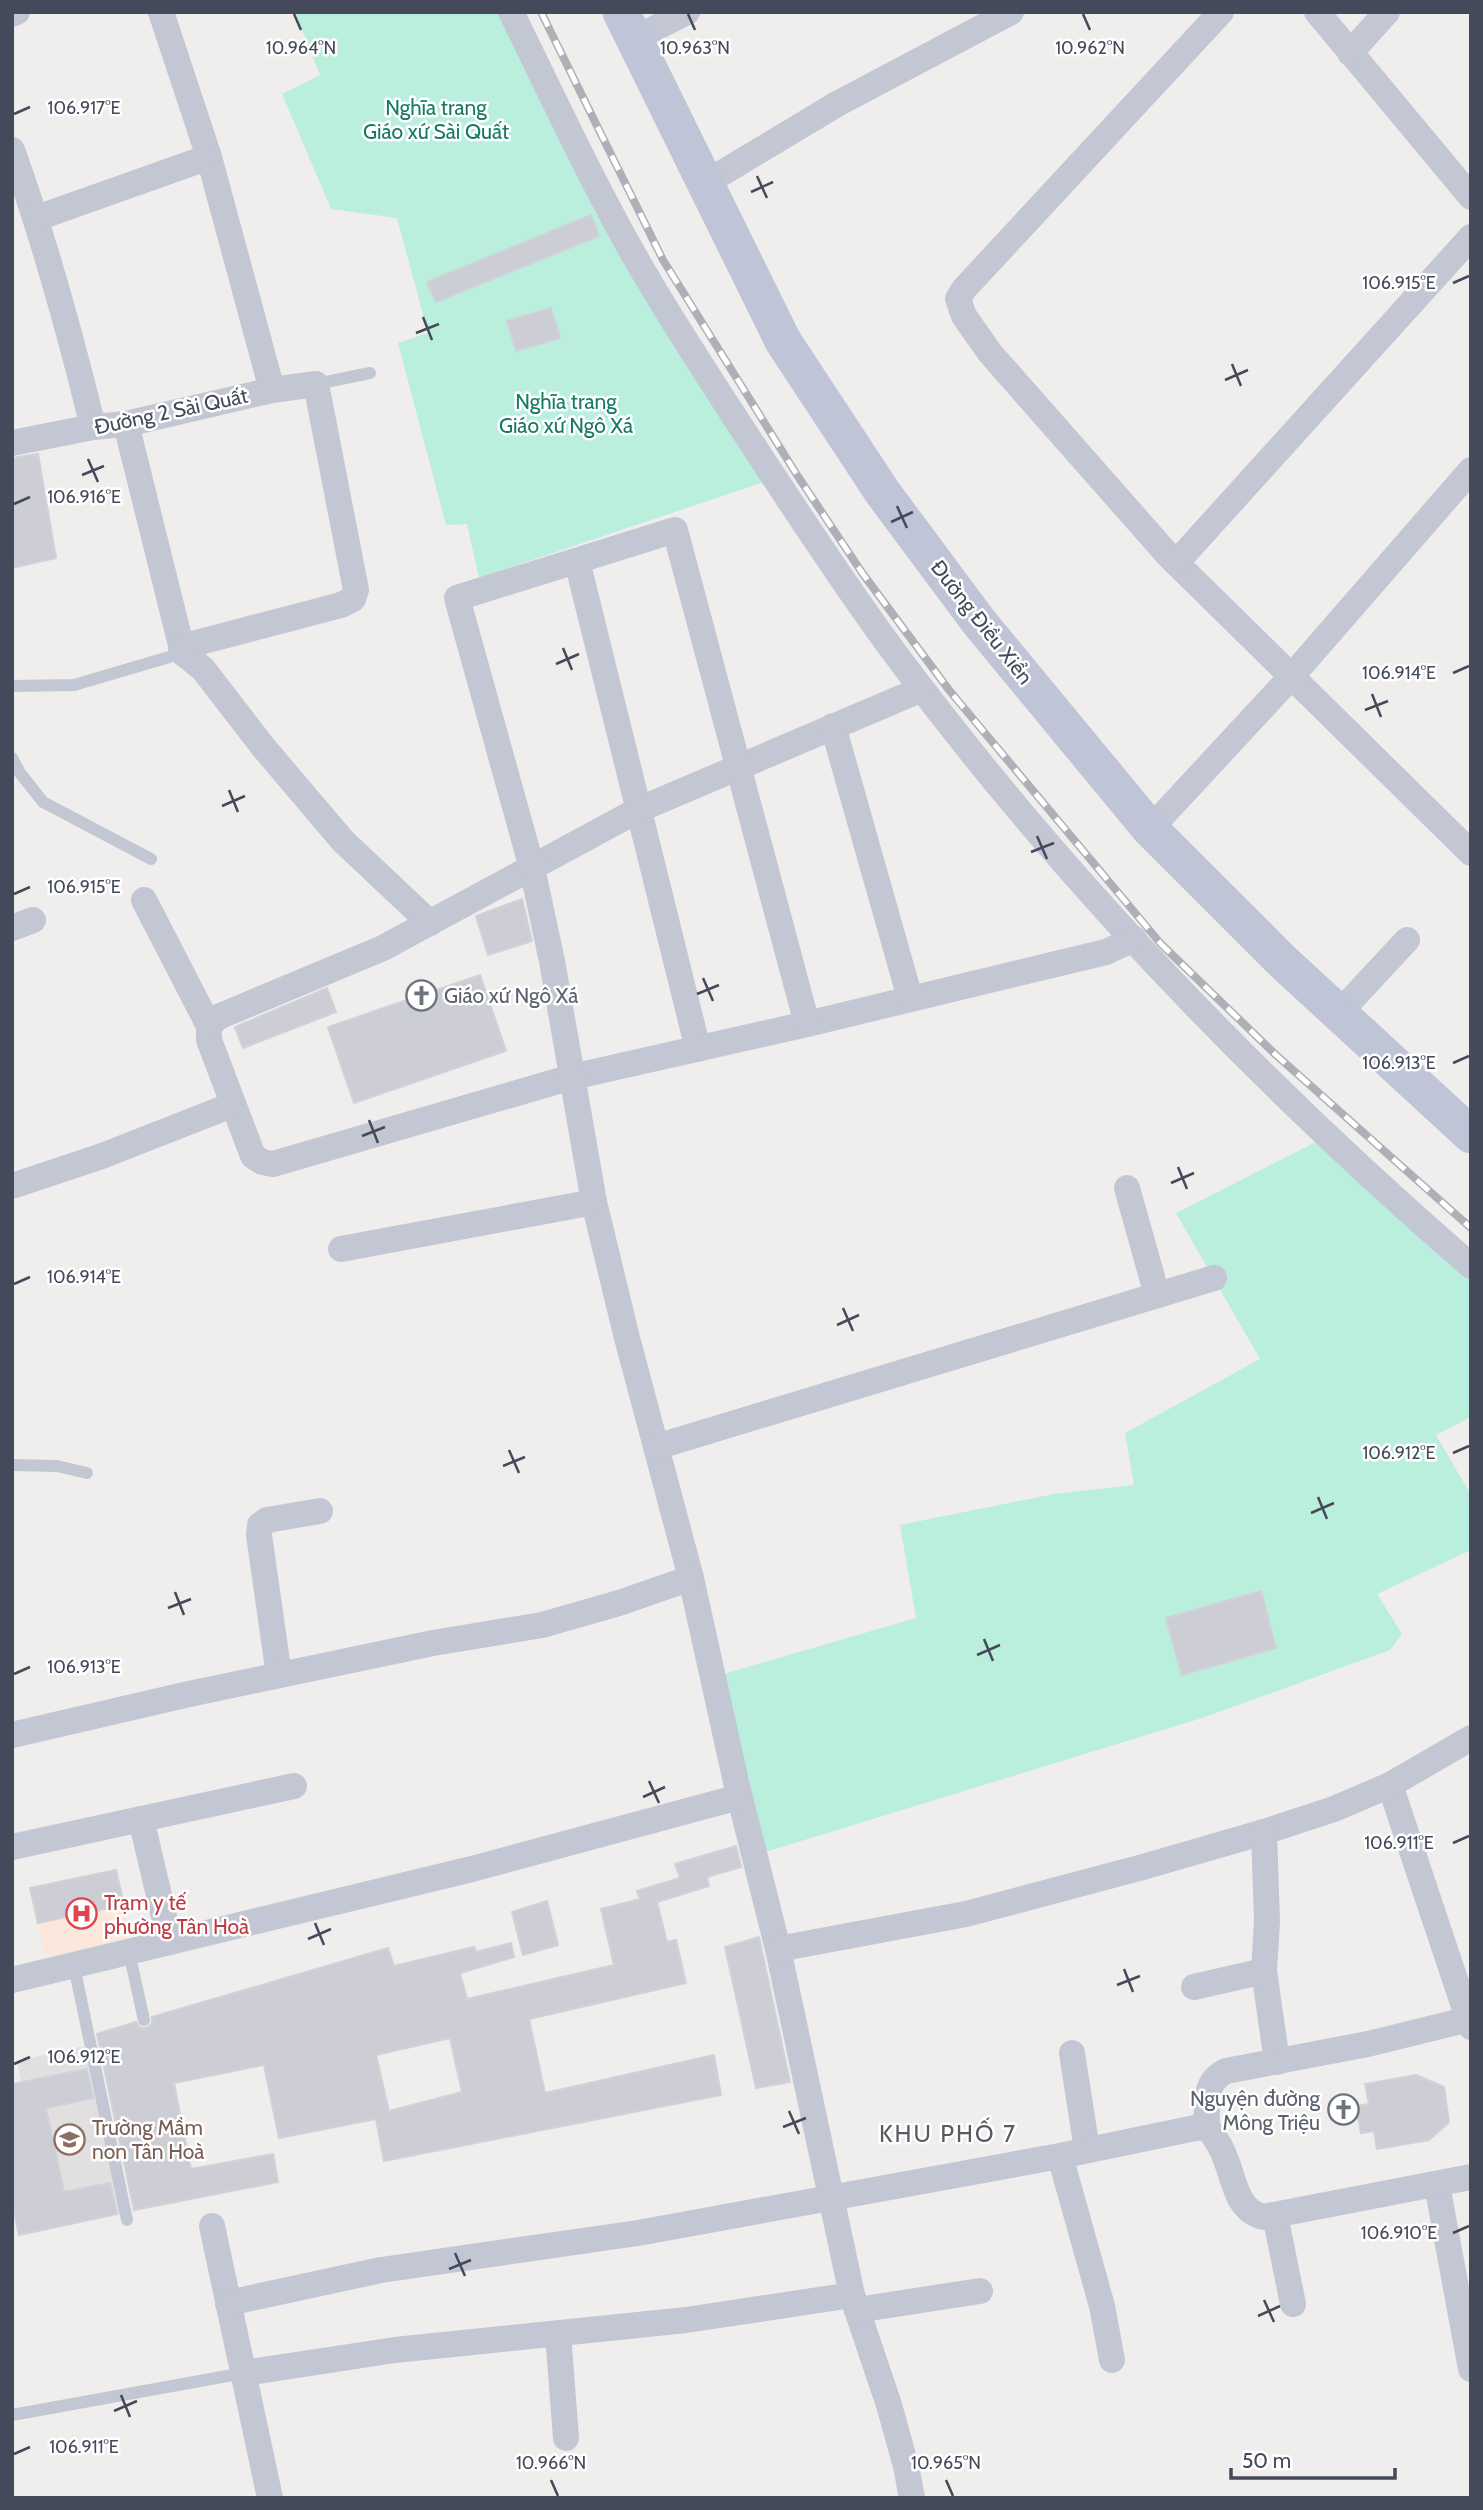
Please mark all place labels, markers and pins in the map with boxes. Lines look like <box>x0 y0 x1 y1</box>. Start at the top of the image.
church icon: Giáo xứ Ngô Xá <box>404 978 438 1012</box>
place label: Giáo xứ Ngô Xá <box>444 983 578 1008</box>
place label: Trạm y tế phường Tân Hoà <box>104 1890 249 1939</box>
hospital icon: Trạm y tế phường Tân Hoà <box>64 1897 98 1931</box>
place label: Nguyện đường Mông Triệu <box>1190 2086 1321 2135</box>
church icon: Nguyện đường Mông Triệu <box>1326 2093 1360 2127</box>
place label: Trường Mầm non Tân Hoà <box>92 2115 204 2164</box>
school or university icon: Trường Mầm non Tân Hoà <box>52 2122 86 2156</box>

